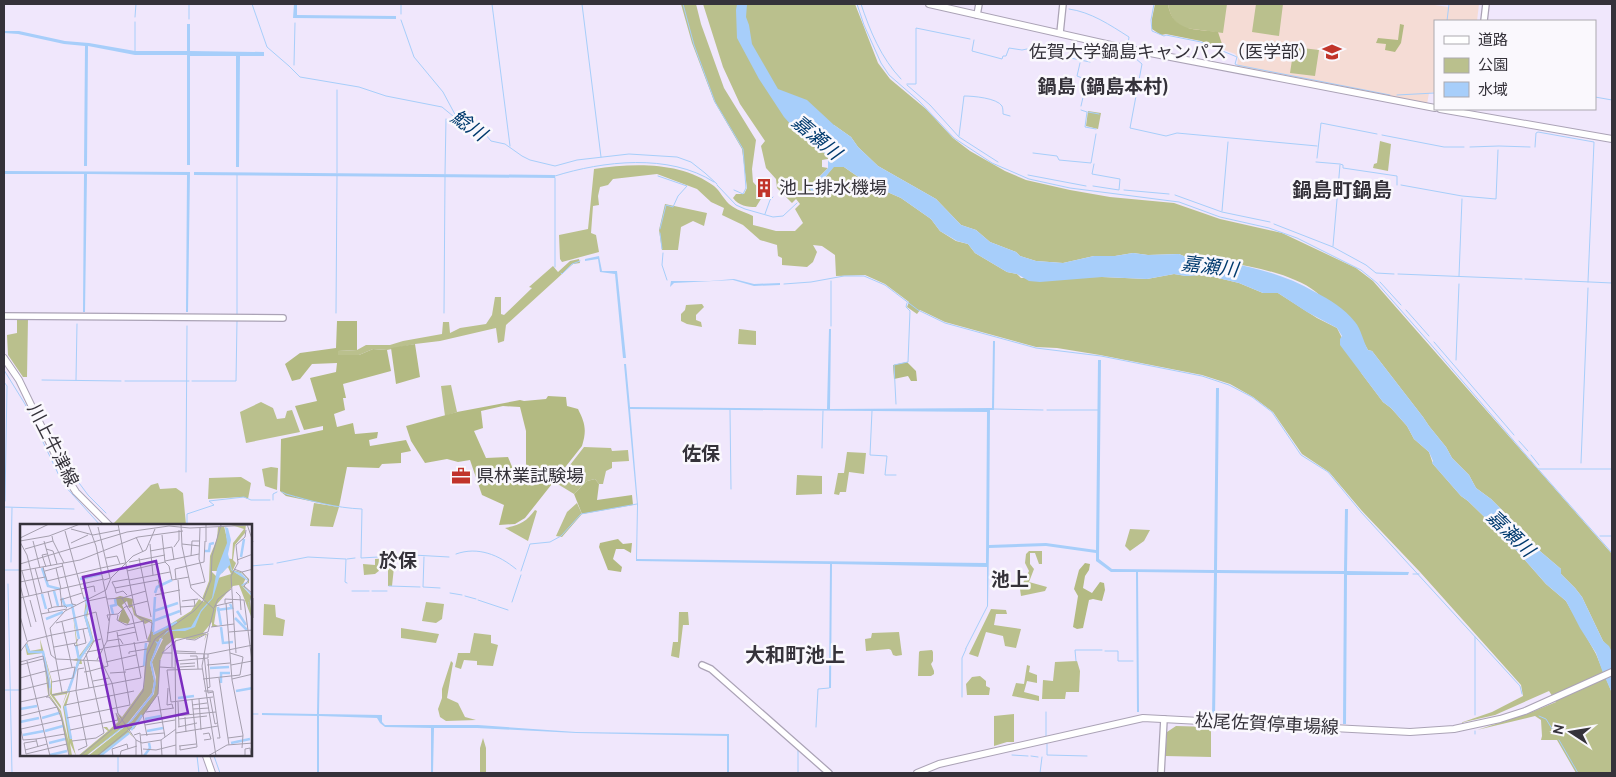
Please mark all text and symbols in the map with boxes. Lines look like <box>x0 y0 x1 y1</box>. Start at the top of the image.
legend <box>1434 20 1596 110</box>
text: 道路 <box>1478 31 1508 49</box>
place label: 佐賀大学鍋島キャンパス（医学部） <box>1029 41 1317 63</box>
school or university icon: 佐賀大学鍋島キャンパス（医学部） <box>1321 41 1343 63</box>
text: 公園 <box>1478 56 1508 74</box>
district label: 鍋島 (鍋島本村) <box>1037 75 1168 98</box>
text: 水域 <box>1478 81 1508 99</box>
water label: 鯰川 <box>447 105 493 147</box>
water label: 嘉瀬川 <box>787 110 847 166</box>
building icon: 池上排水機場 <box>753 177 775 199</box>
place label: 池上排水機場 <box>779 177 887 199</box>
district label: 鍋島町鍋島 <box>1292 178 1392 202</box>
water label: 嘉瀬川 <box>1180 252 1242 282</box>
street label: 川上牛津線 <box>23 400 83 490</box>
district label: 佐保 <box>682 442 720 465</box>
office icon: 県林業試験場 <box>450 465 472 487</box>
place label: 県林業試験場 <box>476 465 584 487</box>
water label: 嘉瀬川 <box>1482 505 1541 563</box>
inset map <box>20 524 252 757</box>
district label: 於保 <box>379 549 417 572</box>
district label: 池上 <box>991 568 1029 591</box>
district label: 大和町池上 <box>745 643 845 667</box>
north arrow <box>1546 707 1596 757</box>
street label: 松尾佐賀停車場線 <box>1195 709 1339 739</box>
text: N <box>1548 723 1568 736</box>

